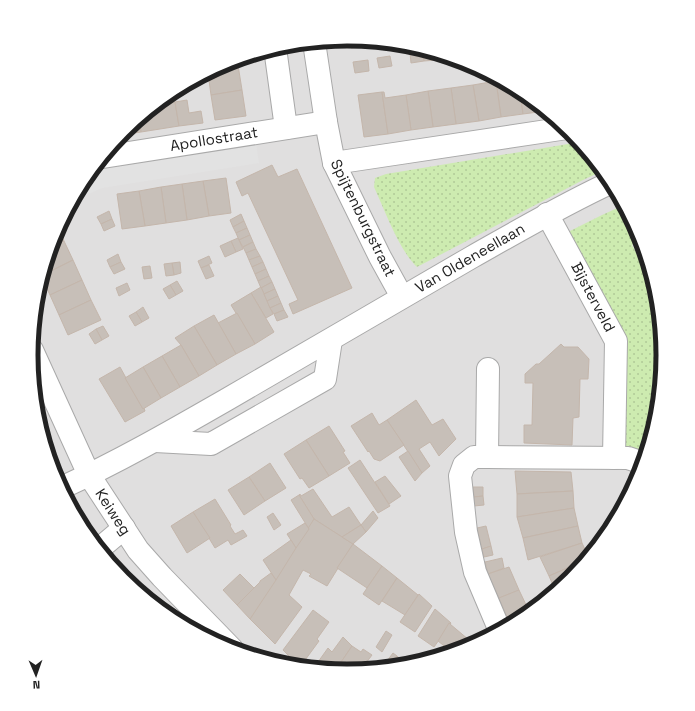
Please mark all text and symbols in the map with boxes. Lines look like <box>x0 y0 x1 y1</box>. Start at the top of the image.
street label: Apollostraat <box>169 122 259 155</box>
street label: Spijtenburgstraat <box>327 156 400 280</box>
street label: Van Oldeneellaan <box>412 218 528 297</box>
street label: Bijsterveld <box>567 259 620 335</box>
street label: Keiweg <box>91 485 135 539</box>
north arrow <box>16 655 56 695</box>
text: N <box>32 678 40 692</box>

